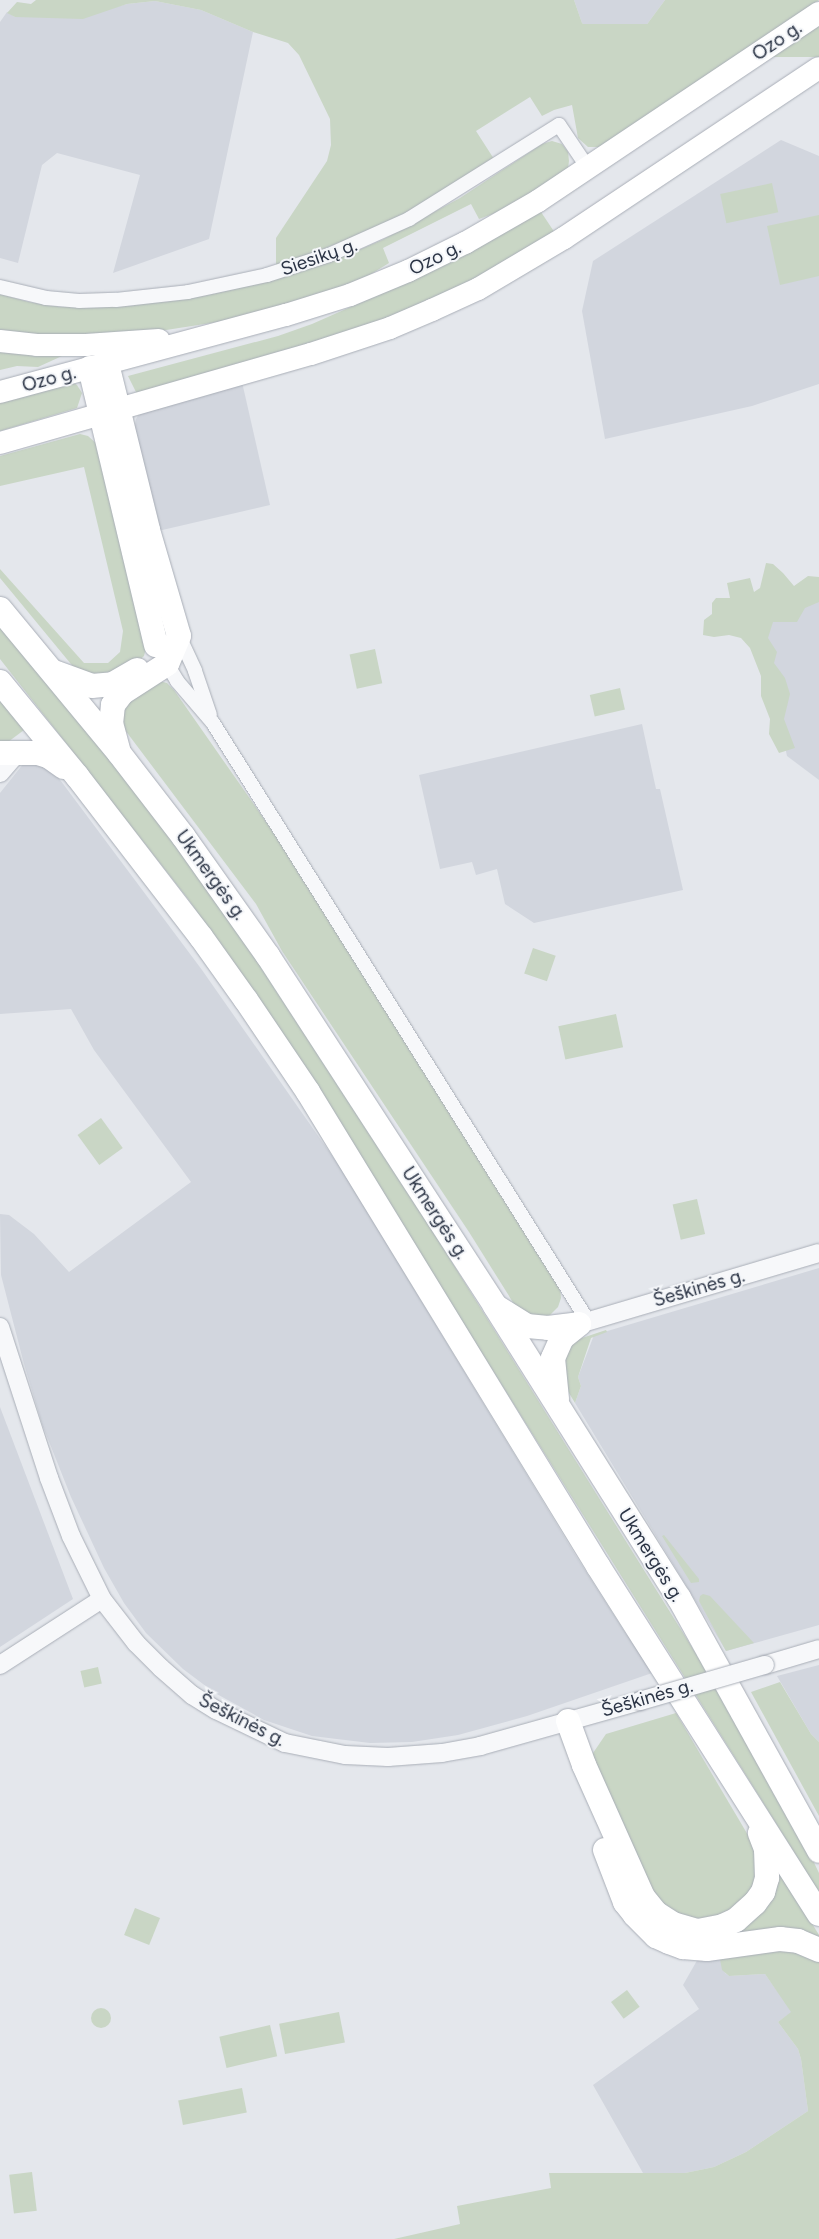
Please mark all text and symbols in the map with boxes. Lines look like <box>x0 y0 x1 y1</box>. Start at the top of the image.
street label: Ozo g. <box>748 16 806 66</box>
street label: Siesikų g. <box>278 233 360 281</box>
street label: Ozo g. <box>405 236 465 280</box>
street label: Ozo g. <box>20 361 78 397</box>
street label: Ukmergės g. <box>171 825 251 925</box>
street label: Ukmergės g. <box>397 1162 473 1264</box>
street label: Šeškinės g. <box>651 1264 747 1312</box>
street label: Ukmergės g. <box>613 1504 689 1606</box>
street label: Šeškinės g. <box>599 1674 695 1722</box>
street label: Šeškinės g. <box>195 1688 289 1752</box>

